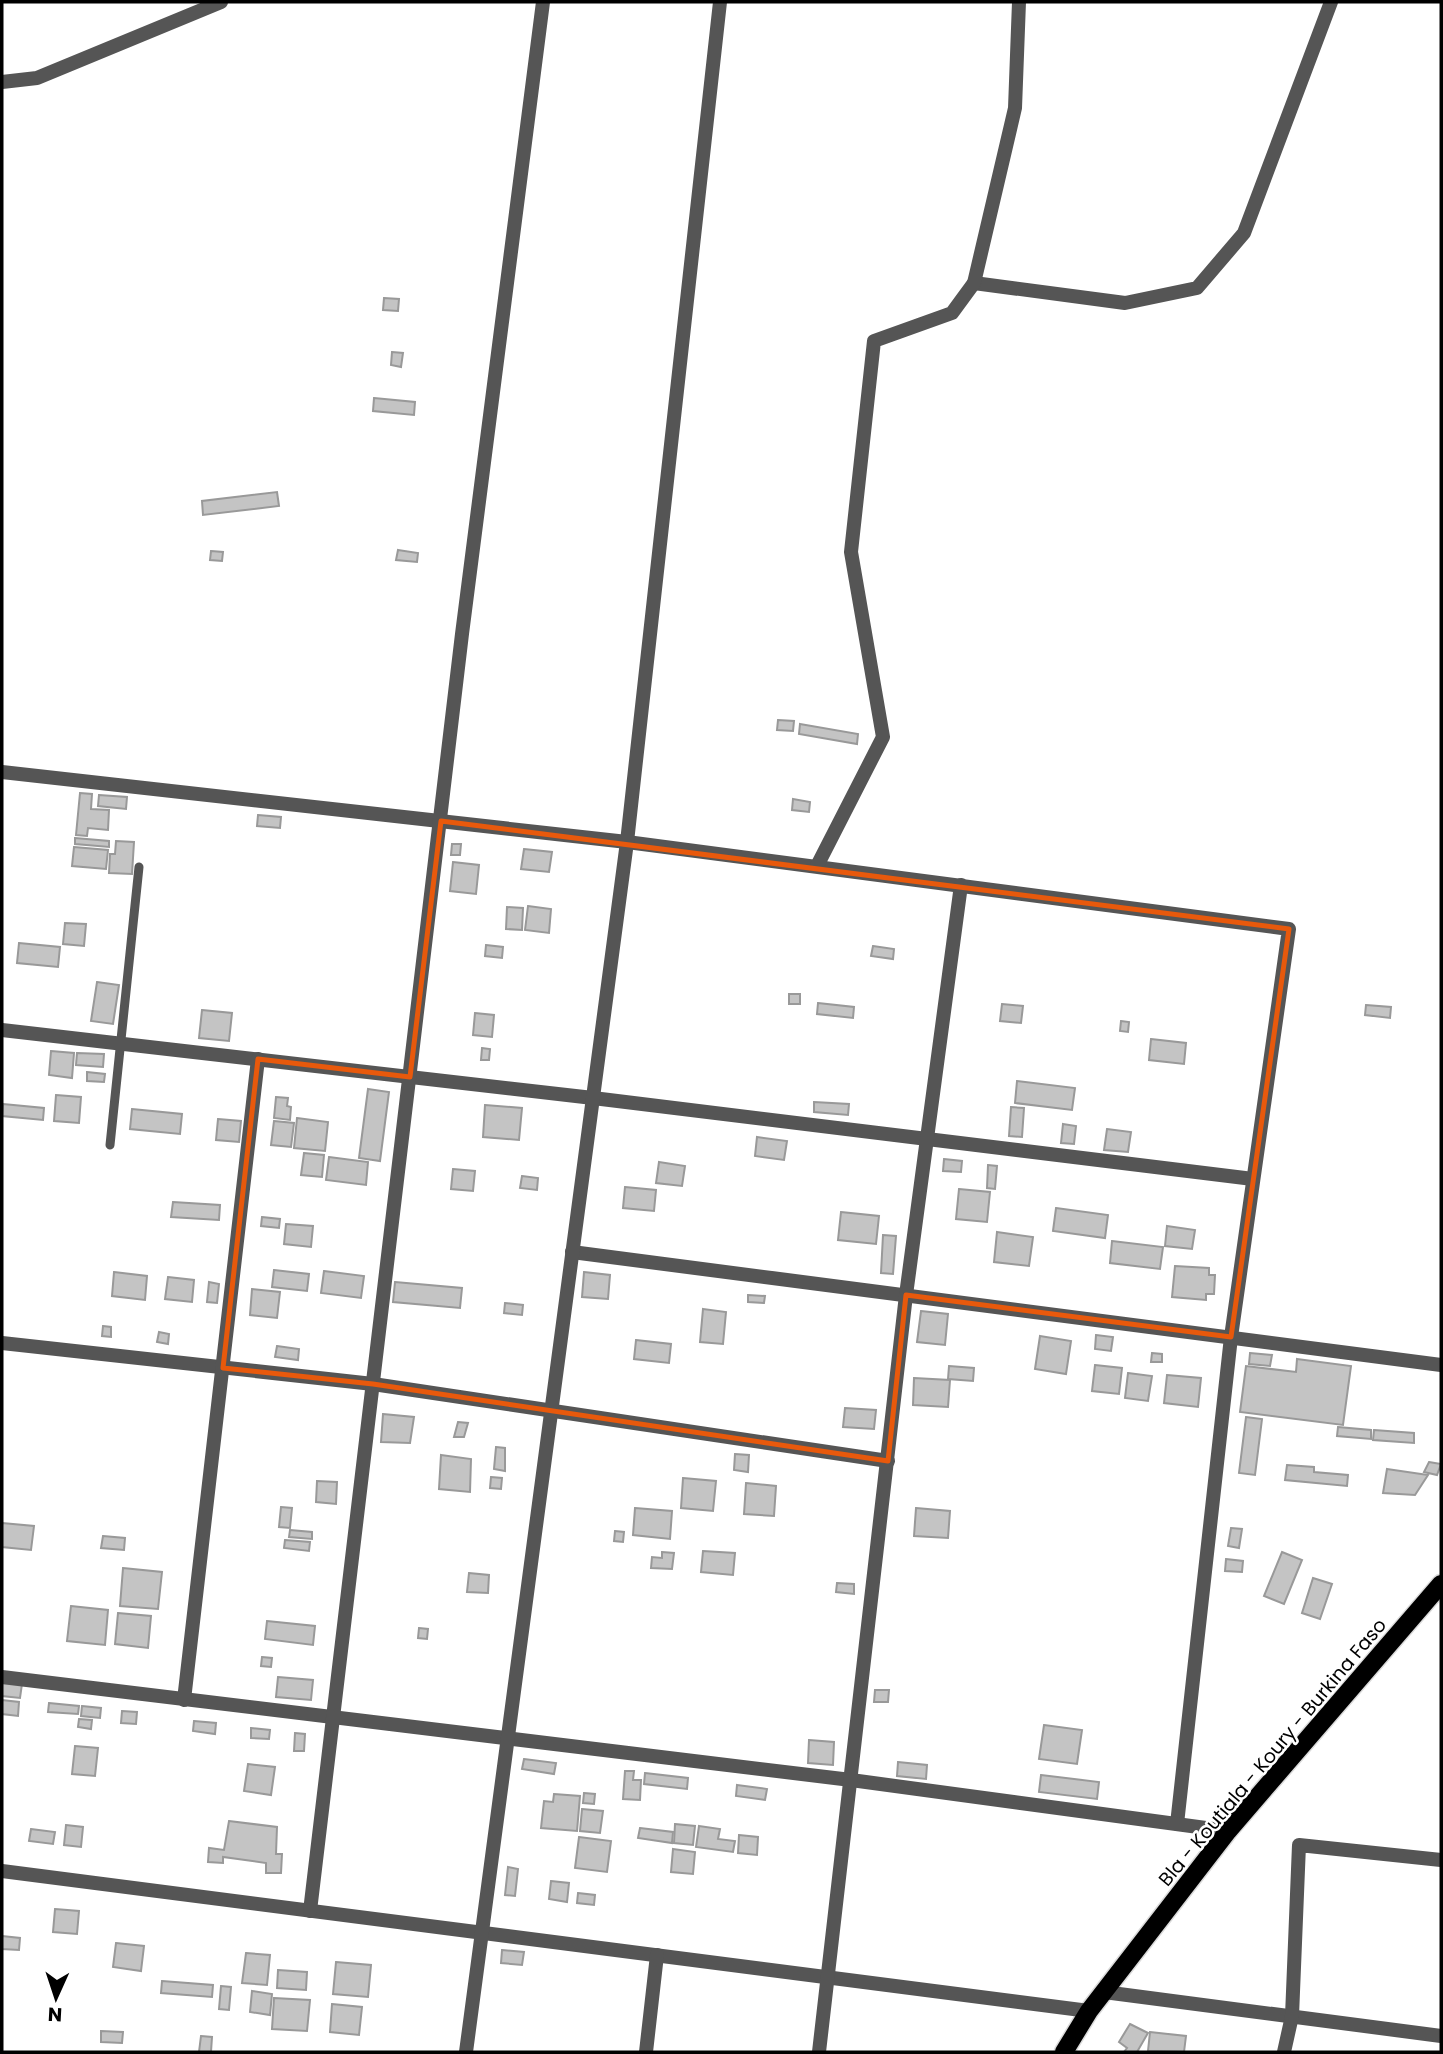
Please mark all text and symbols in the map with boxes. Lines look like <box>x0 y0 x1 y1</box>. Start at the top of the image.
street label: Bla - Koutiala - Koury - Burkina Faso <box>1152 1613 1393 1892</box>
north arrow <box>21 1963 91 2033</box>
text: N <box>47 2001 63 2028</box>

